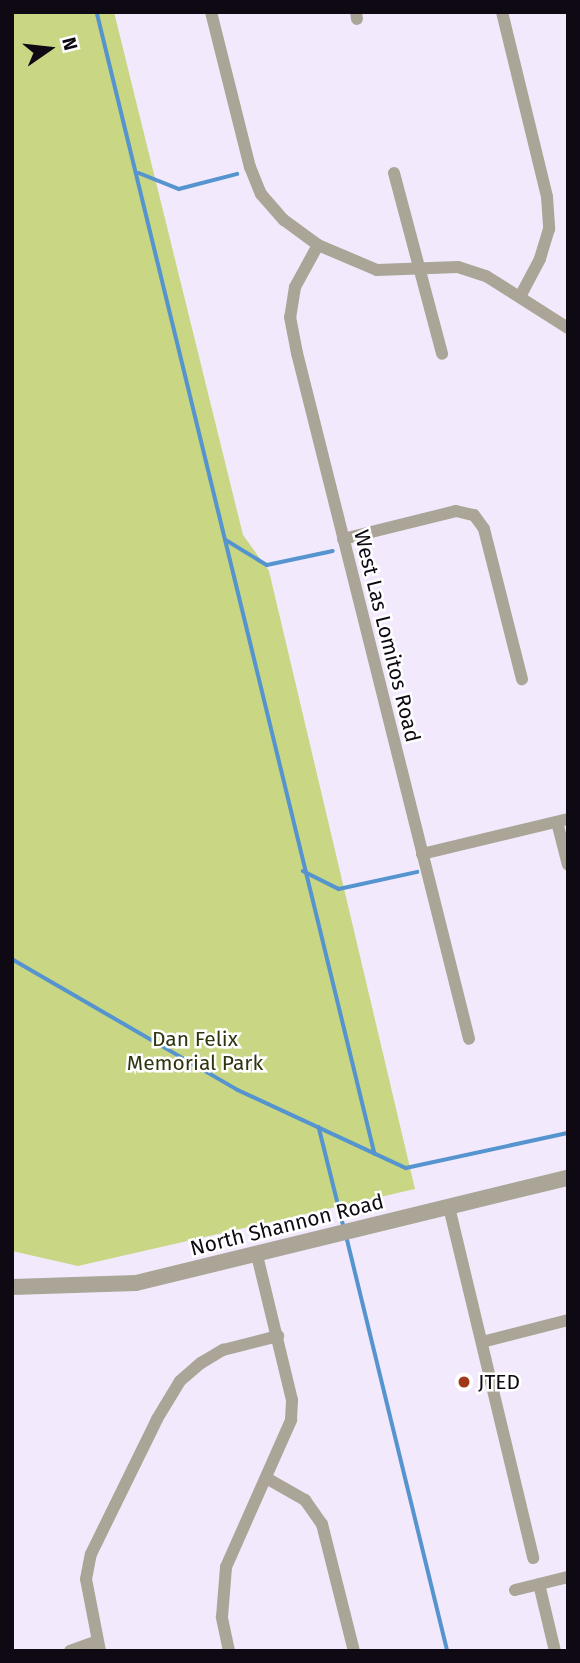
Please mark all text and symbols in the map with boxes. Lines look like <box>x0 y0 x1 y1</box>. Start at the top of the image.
north arrow <box>14 14 84 84</box>
text: N <box>57 35 83 53</box>
street label: West Las Lomitos Road <box>348 527 426 745</box>
park label: Dan Felix Memorial Park <box>127 1026 263 1076</box>
street label: North Shannon Road <box>188 1189 386 1261</box>
place label: JTED <box>478 1369 520 1395</box>
marker: JTED <box>456 1374 472 1390</box>

